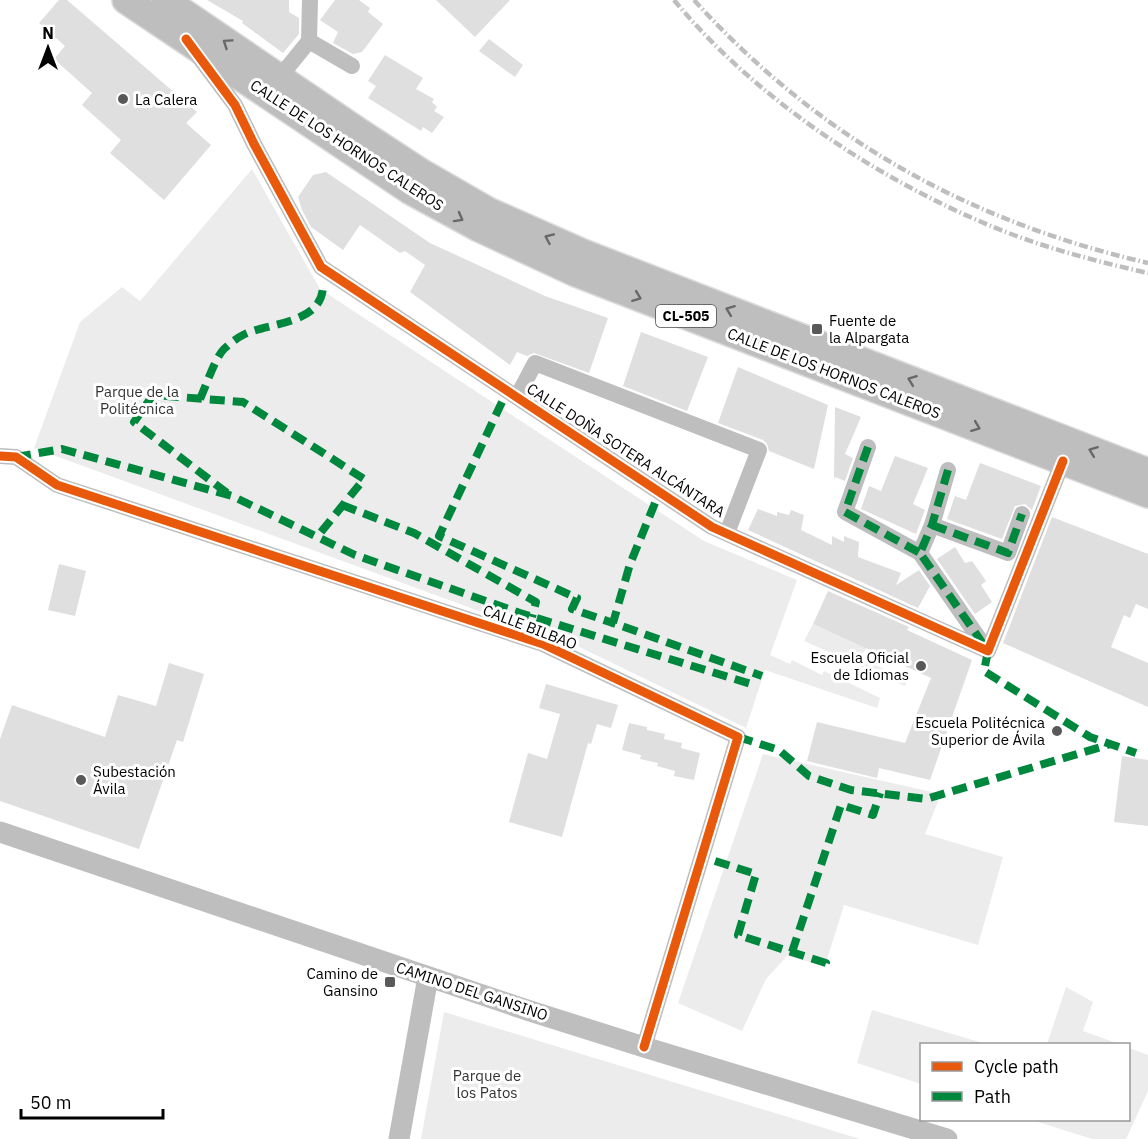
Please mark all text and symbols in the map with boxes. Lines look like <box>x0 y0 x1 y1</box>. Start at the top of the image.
north arrow <box>18 18 78 78</box>
text: N <box>42 23 54 43</box>
one-way arrow <box>223 39 234 50</box>
street label: CALLE DE LOS HORNOS CALEROS <box>247 75 447 215</box>
place label: La Calera <box>135 90 197 109</box>
marker: La Calera <box>116 92 130 106</box>
one-way arrow <box>453 210 463 222</box>
one-way arrow <box>544 233 555 245</box>
one-way arrow <box>631 289 642 302</box>
road number: CL-505 <box>656 305 716 327</box>
one-way arrow <box>725 305 736 317</box>
place label: Fuente de la Alpargata <box>829 311 909 347</box>
marker: Fuente de la Alpargata <box>810 322 824 336</box>
street label: CALLE DE LOS HORNOS CALEROS <box>725 323 943 423</box>
one-way arrow <box>907 375 917 388</box>
street label: CALLE DOÑA SOTERA ALCÁNTARA <box>523 379 729 521</box>
park label: Parque de la Politécnica <box>95 382 179 418</box>
one-way arrow <box>970 420 981 433</box>
one-way arrow <box>1089 445 1099 458</box>
street label: CALLE BILBAO <box>480 600 580 654</box>
place label: Escuela Oficial de Idiomas <box>811 648 909 684</box>
marker: Escuela Oficial de Idiomas <box>914 659 928 673</box>
place label: Escuela Politécnica Superior de Ávila <box>915 713 1045 749</box>
marker: Escuela Politécnica Superior de Ávila <box>1050 724 1064 738</box>
place label: Subestación Ávila <box>93 762 176 798</box>
marker: Subestación Ávila <box>74 773 88 787</box>
street label: CAMINO DEL GANSINO <box>394 958 550 1024</box>
place label: Camino de Gansino <box>306 964 378 1000</box>
marker: Camino de Gansino <box>383 975 397 989</box>
legend <box>920 1043 1130 1121</box>
text: Cycle path <box>974 1055 1059 1078</box>
park label: Parque de los Patos <box>453 1066 521 1102</box>
scale bar <box>21 1082 164 1120</box>
text: Path <box>974 1085 1011 1108</box>
text: 50 m <box>30 1091 72 1114</box>

